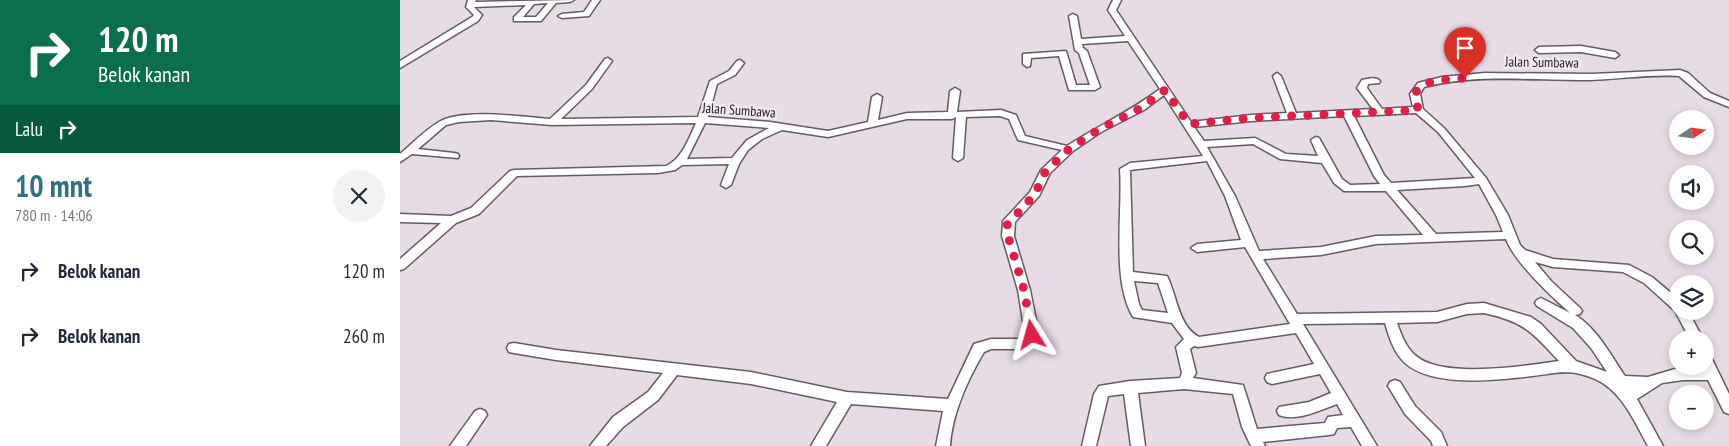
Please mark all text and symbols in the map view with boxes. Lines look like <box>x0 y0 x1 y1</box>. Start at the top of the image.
text: 120 m <box>98 16 179 62</box>
icon: right <box>15 20 80 85</box>
pin <box>1444 27 1486 78</box>
icon: arrive <box>1451 34 1479 62</box>
street label: Jalan Sumbawa <box>1504 52 1579 72</box>
text: Belok kanan <box>98 60 190 88</box>
street label: Jalan Sumbawa <box>701 98 776 122</box>
north arrow <box>1669 110 1714 155</box>
map controls <box>1669 110 1714 430</box>
icon: right <box>53 115 81 143</box>
text: Lalu <box>15 117 43 141</box>
button: sound <box>1669 165 1714 210</box>
text: 10 mnt <box>15 166 92 205</box>
button: close <box>333 170 385 222</box>
text: 780 m · 14:06 <box>15 205 93 225</box>
button: search <box>1669 220 1714 265</box>
icon: right <box>15 257 43 285</box>
text: Belok kanan <box>58 259 140 283</box>
text: 120 m <box>343 259 385 283</box>
button: layers <box>1669 275 1714 320</box>
position arrow <box>1005 308 1057 360</box>
icon: right <box>15 322 43 350</box>
text: Belok kanan <box>58 324 140 348</box>
text: 260 m <box>343 324 385 348</box>
button: + <box>1669 330 1714 375</box>
button: − <box>1669 385 1714 430</box>

